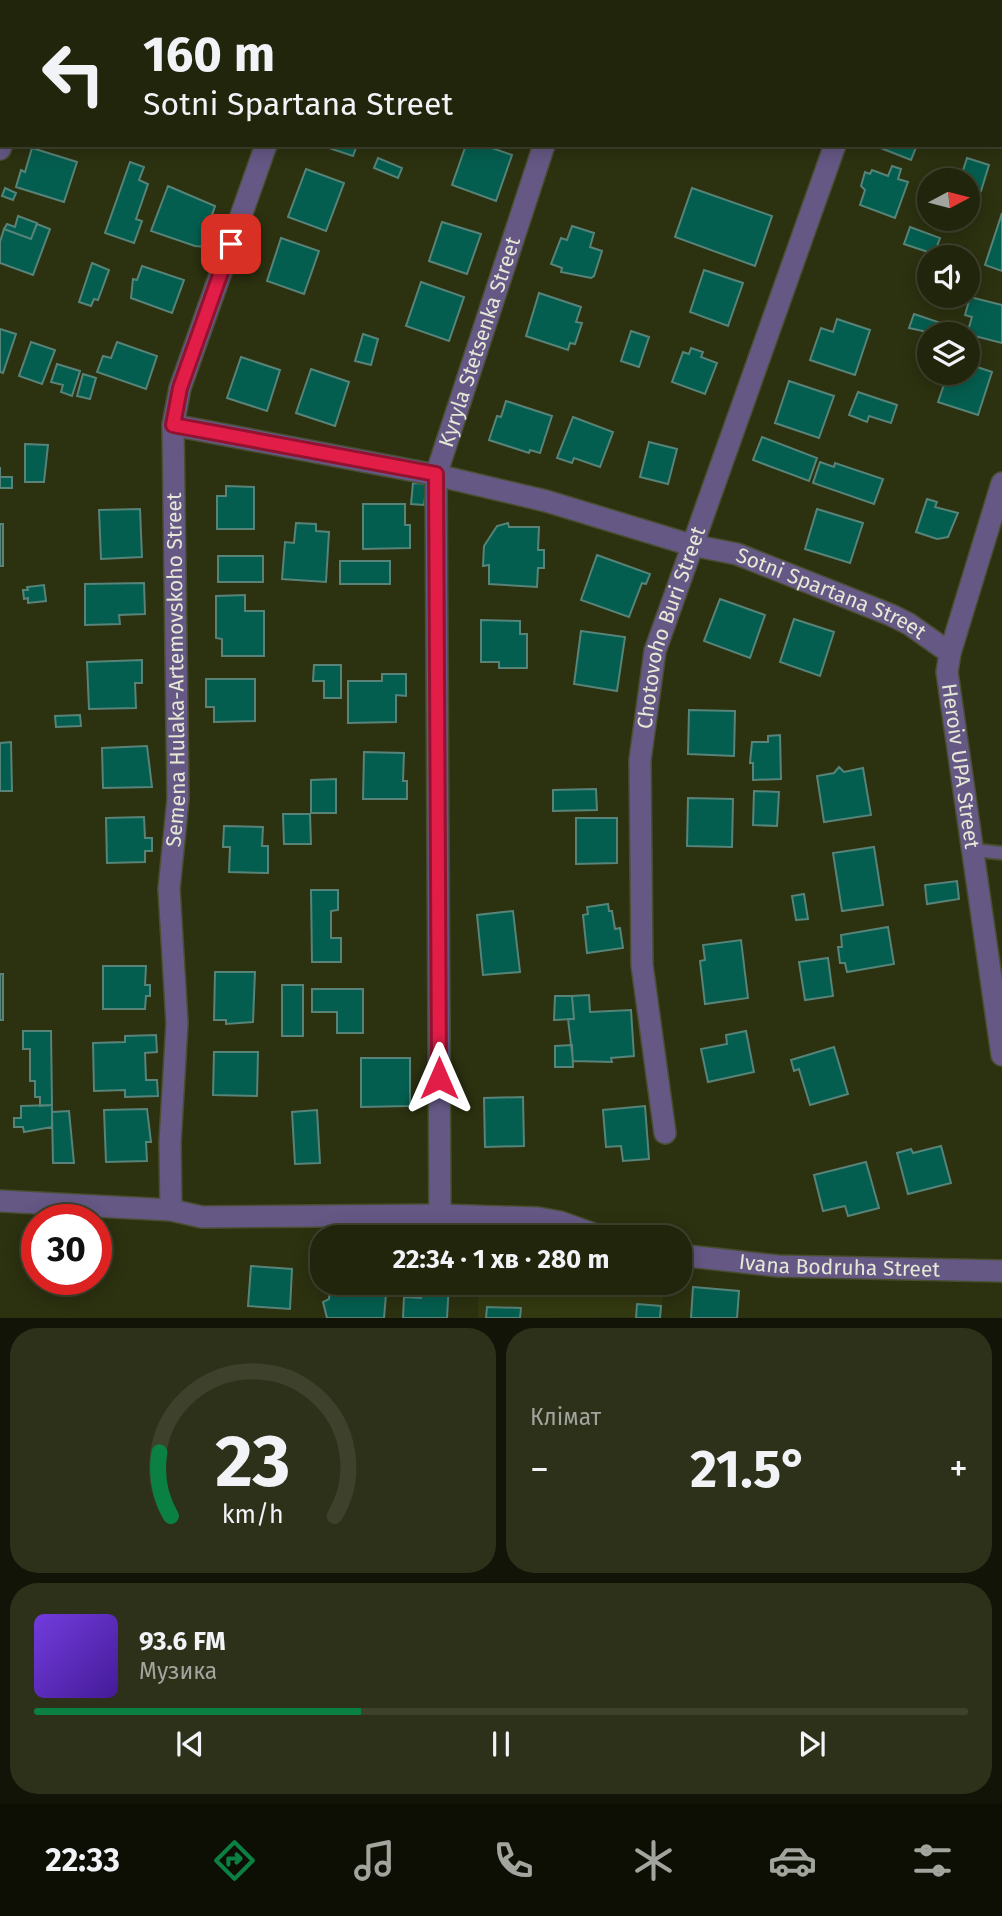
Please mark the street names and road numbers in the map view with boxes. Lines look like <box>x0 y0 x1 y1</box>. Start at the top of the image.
street label: Kyryla Stetsenka Street <box>433 233 526 450</box>
street label: Semena Hulaka-Artemovskoho Street <box>160 492 191 848</box>
street label: Chotovoho Buri Street <box>631 522 711 731</box>
street label: Sotni Spartana Street <box>732 542 931 645</box>
street label: Heroiv UPA Street <box>936 682 985 851</box>
street label: Ivana Bodruha Street <box>738 1249 941 1283</box>

